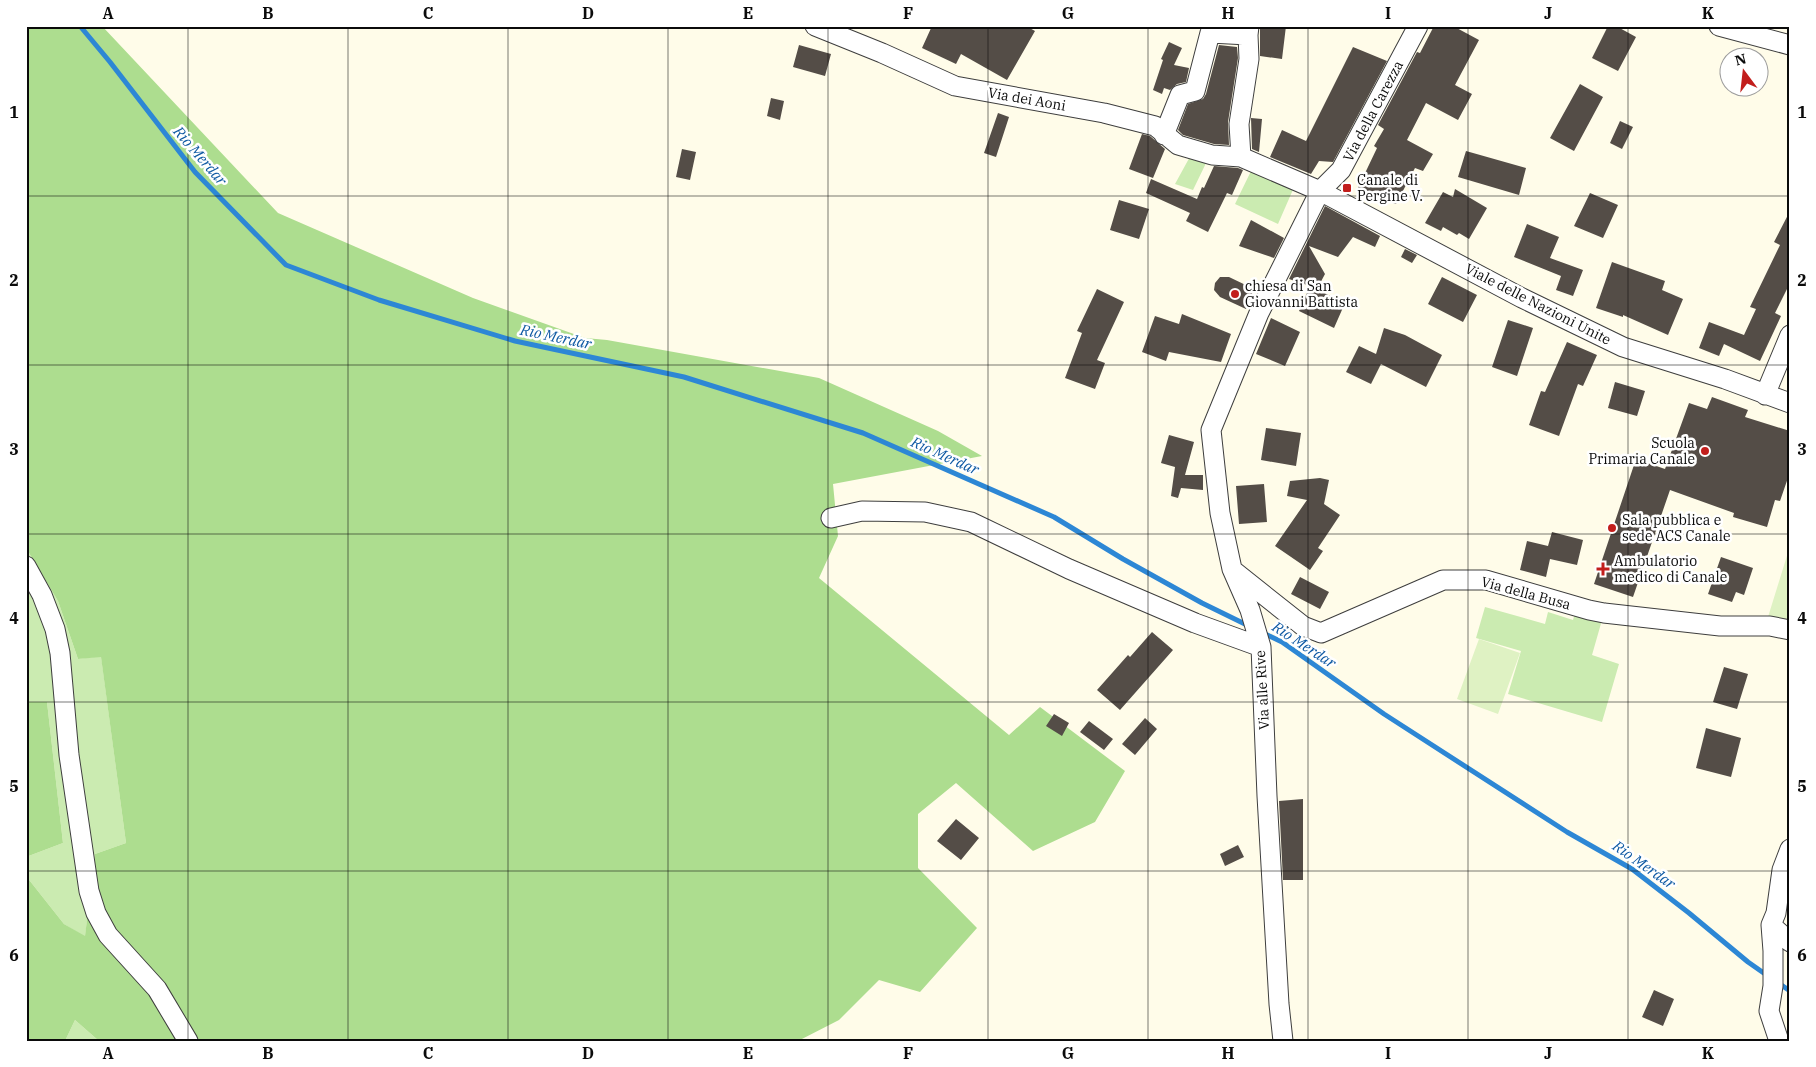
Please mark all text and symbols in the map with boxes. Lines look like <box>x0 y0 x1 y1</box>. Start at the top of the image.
text: A <box>102 3 114 23</box>
text: B <box>262 3 274 23</box>
text: C <box>423 3 433 23</box>
text: D <box>582 3 594 23</box>
text: E <box>743 3 753 23</box>
text: F <box>903 3 913 23</box>
text: G <box>1062 3 1074 23</box>
text: H <box>1222 3 1235 23</box>
text: I <box>1385 3 1391 23</box>
text: J <box>1544 3 1552 23</box>
text: K <box>1702 3 1715 23</box>
north arrow <box>1718 48 1768 98</box>
text: N <box>1733 49 1748 70</box>
street label: Via della Carezza <box>1339 57 1407 165</box>
street label: Via dei Aoni <box>987 83 1067 115</box>
text: 1 <box>9 102 19 122</box>
text: 1 <box>1797 102 1807 122</box>
water label: Rio Merdar <box>169 121 232 189</box>
place label: Canale di Pergine V. <box>1357 171 1423 205</box>
marker: Canale di Pergine V. <box>1341 182 1353 194</box>
street label: Viale delle Nazioni Unite <box>1462 259 1614 349</box>
text: 2 <box>9 270 19 290</box>
text: 2 <box>1797 270 1807 290</box>
place label: chiesa di San Giovanni Battista <box>1245 277 1358 311</box>
marker: chiesa di San Giovanni Battista <box>1229 288 1241 300</box>
water label: Rio Merdar <box>518 319 594 353</box>
water label: Rio Merdar <box>907 432 982 479</box>
place label: Scuola Primaria Canale <box>1588 434 1695 468</box>
text: 3 <box>9 439 19 459</box>
text: 3 <box>1797 439 1807 459</box>
marker: Scuola Primaria Canale <box>1699 445 1711 457</box>
place label: Sala pubblica e sede ACS Canale <box>1622 511 1730 545</box>
marker: Sala pubblica e sede ACS Canale <box>1606 522 1618 534</box>
place label: Ambulatorio medico di Canale <box>1614 552 1727 586</box>
marker: Ambulatorio medico di Canale <box>1596 562 1610 576</box>
street label: Via della Busa <box>1479 572 1573 614</box>
text: 4 <box>9 608 19 628</box>
text: 4 <box>1797 608 1807 628</box>
water label: Rio Merdar <box>1268 616 1340 672</box>
street label: Via alle Rive <box>1251 650 1273 730</box>
text: 5 <box>9 776 19 796</box>
text: 5 <box>1797 776 1807 796</box>
water label: Rio Merdar <box>1608 836 1680 893</box>
text: 6 <box>9 945 19 965</box>
text: 6 <box>1797 945 1807 965</box>
text: A <box>102 1043 114 1063</box>
text: B <box>262 1043 274 1063</box>
text: C <box>423 1043 433 1063</box>
text: D <box>582 1043 594 1063</box>
text: E <box>743 1043 753 1063</box>
text: F <box>903 1043 913 1063</box>
text: G <box>1062 1043 1074 1063</box>
text: H <box>1222 1043 1235 1063</box>
text: I <box>1385 1043 1391 1063</box>
text: J <box>1544 1043 1552 1063</box>
text: K <box>1702 1043 1715 1063</box>

